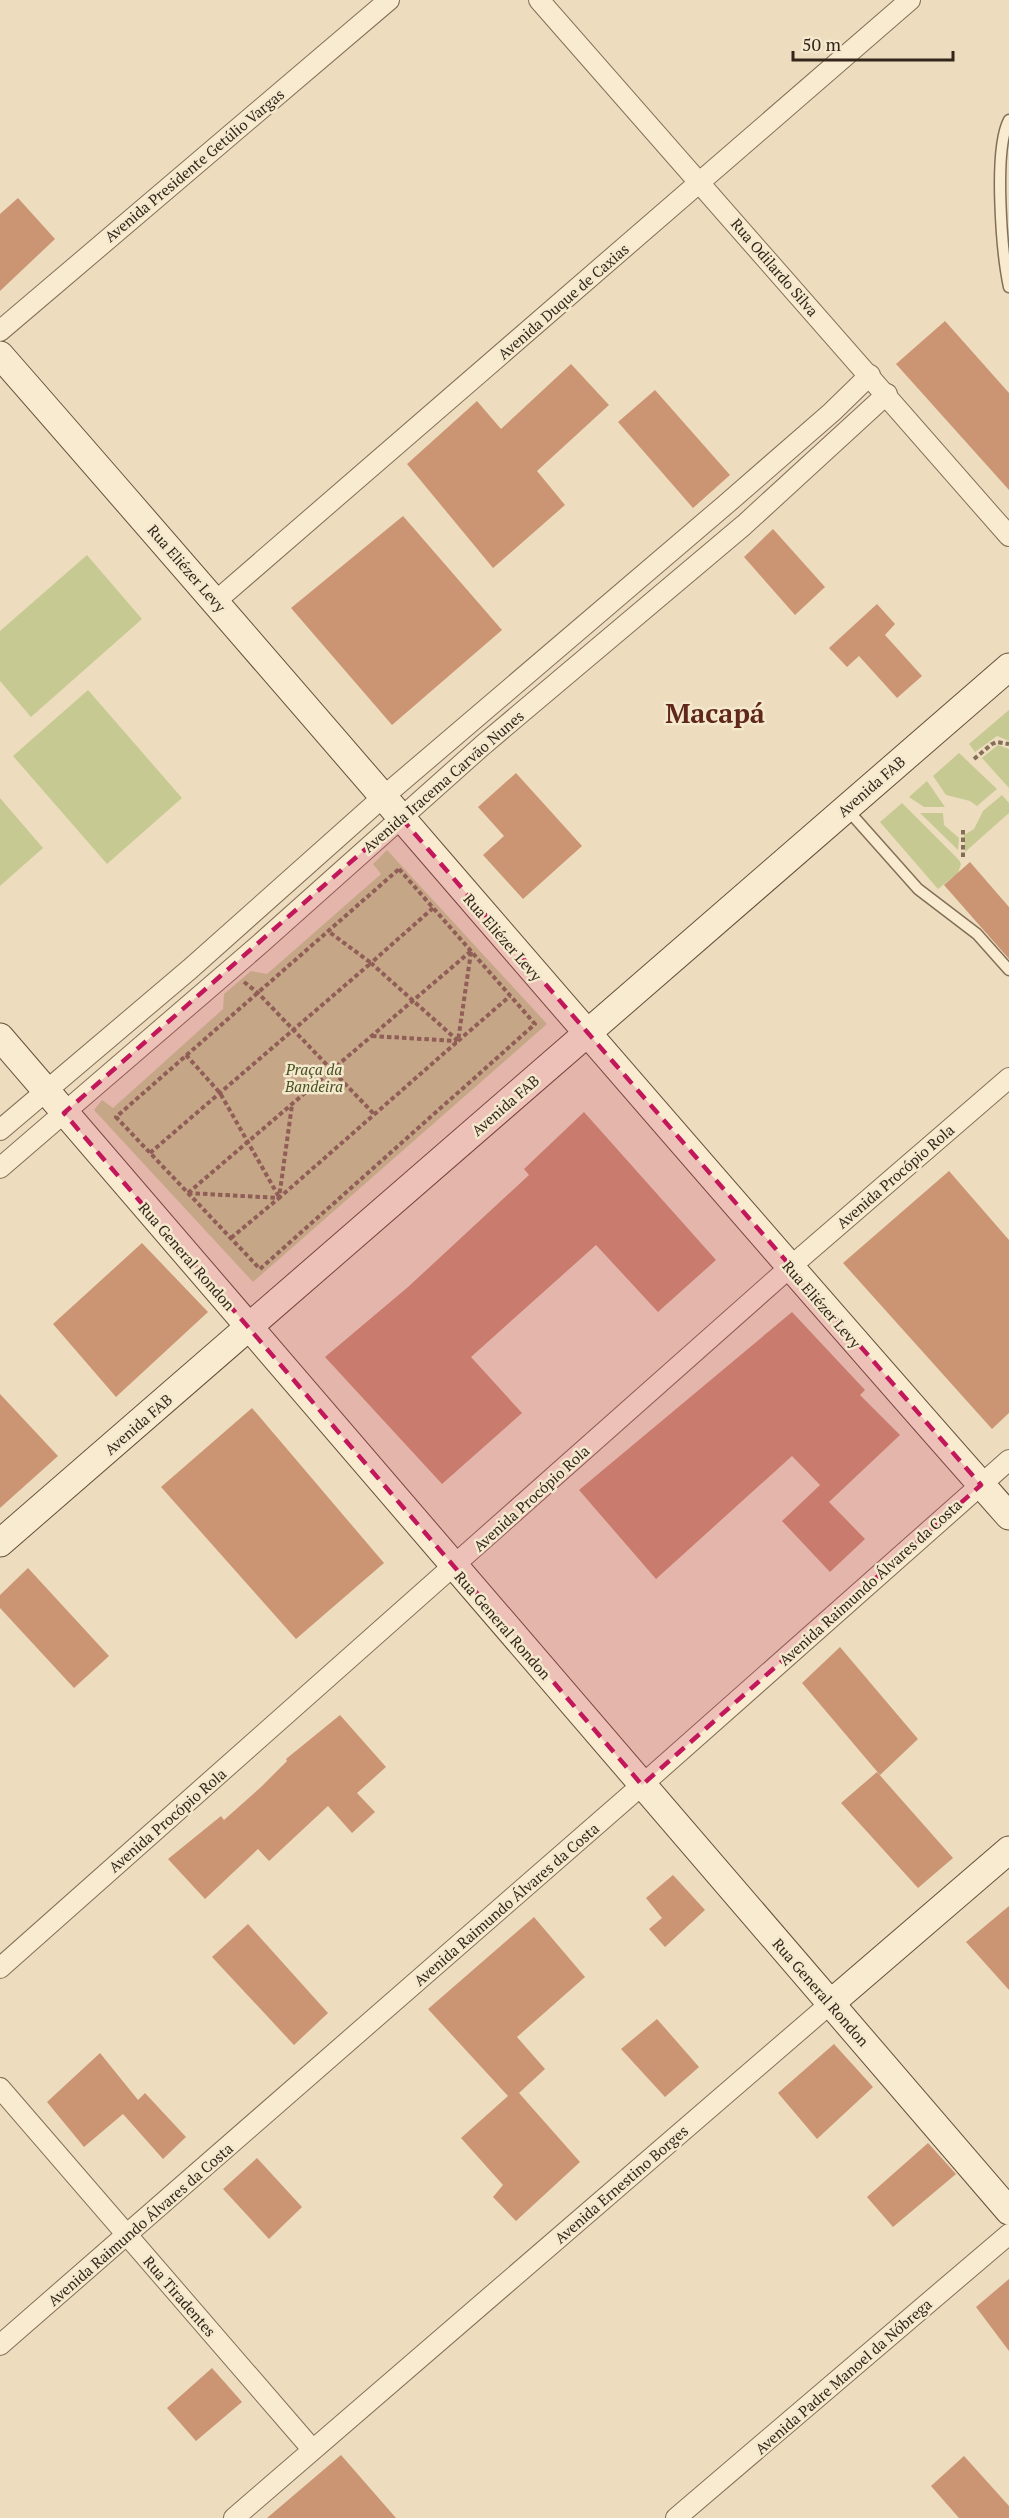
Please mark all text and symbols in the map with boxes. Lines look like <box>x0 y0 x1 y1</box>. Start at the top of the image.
scale bar <box>793 24 954 62</box>
text: 50 m <box>802 32 842 56</box>
street label: Avenida Presidente Getúlio Vargas <box>100 84 288 246</box>
street label: Rua Odilardo Silva <box>727 214 823 321</box>
street label: Avenida Duque de Caxias <box>493 239 633 363</box>
street label: Rua Eliézer Levy <box>143 520 231 616</box>
district label: Macapá <box>665 695 765 731</box>
street label: Avenida Iracema Carvão Nunes <box>358 706 528 856</box>
street label: Avenida FAB <box>833 751 909 821</box>
street label: Rua Eliézer Levy <box>459 889 547 985</box>
park label: Praça da Bandeira <box>284 1059 343 1096</box>
street label: Avenida FAB <box>467 1070 543 1140</box>
street label: Avenida Procópio Rola <box>832 1119 958 1233</box>
street label: Rua General Rondon <box>134 1198 240 1314</box>
street label: Rua Eliézer Levy <box>778 1256 866 1352</box>
street label: Avenida FAB <box>100 1389 176 1459</box>
street label: Avenida Procópio Rola <box>469 1440 594 1555</box>
street label: Avenida Raimundo Álvares da Costa <box>774 1494 966 1669</box>
street label: Rua General Rondon <box>450 1567 556 1683</box>
street label: Avenida Procópio Rola <box>104 1763 230 1877</box>
street label: Avenida Raimundo Álvares da Costa <box>409 1818 603 1990</box>
street label: Rua General Rondon <box>768 1934 874 2050</box>
street label: Avenida Ernestino Borges <box>550 2120 692 2248</box>
street label: Avenida Raimundo Álvares da Costa <box>43 2138 237 2310</box>
street label: Rua Tiradentes <box>139 2251 221 2341</box>
street label: Avenida Padre Manoel da Nóbrega <box>750 2293 936 2458</box>

